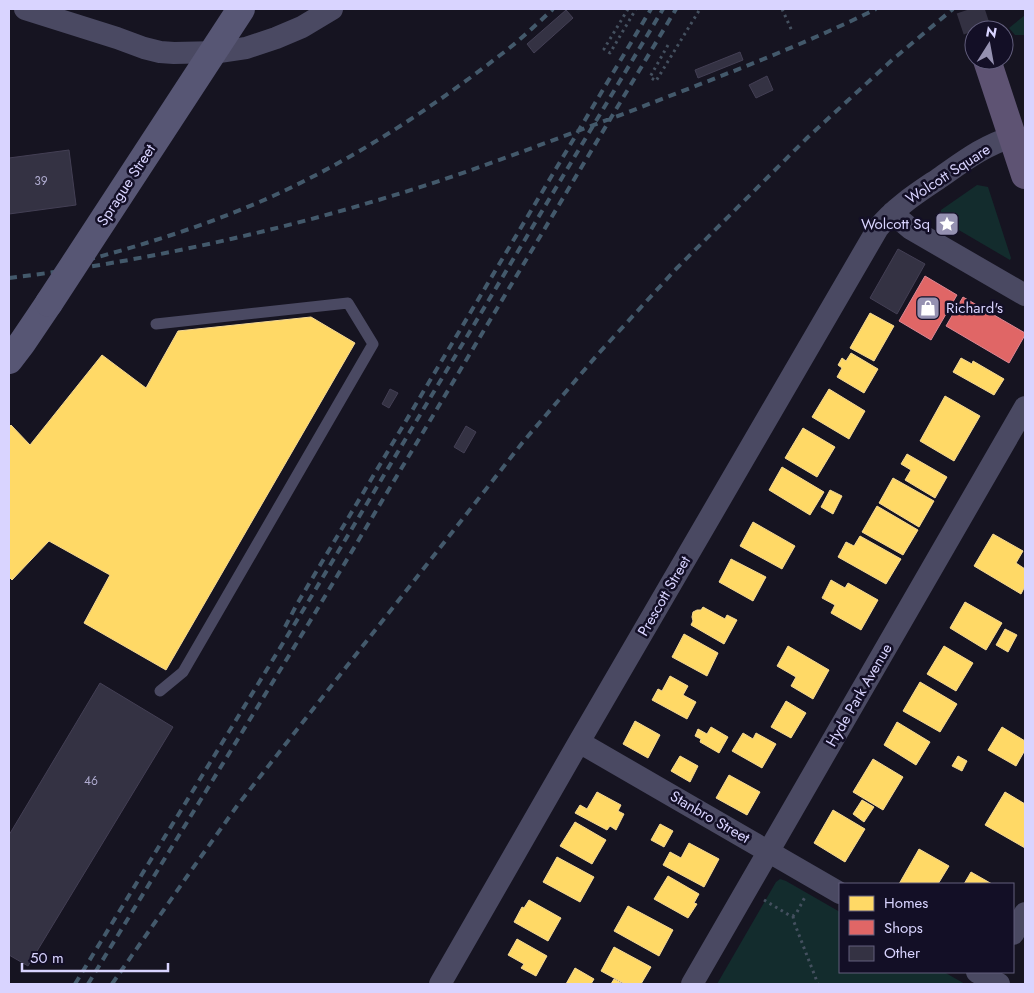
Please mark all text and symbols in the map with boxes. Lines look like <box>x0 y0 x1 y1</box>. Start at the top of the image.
north arrow <box>964 20 1014 70</box>
text: N <box>984 21 999 43</box>
street label: Wolcott Square <box>901 138 995 210</box>
street label: Sprague Street <box>91 139 161 230</box>
house number: 39 <box>34 172 48 190</box>
place icon: Wolcott Sq <box>934 211 960 237</box>
place label: Wolcott Sq <box>861 213 930 235</box>
shop icon: Richard's <box>915 295 941 321</box>
place label: Richard's <box>946 297 1003 319</box>
street label: Prescott Street <box>632 551 696 640</box>
street label: Hyde Park Avenue <box>820 639 898 751</box>
house number: 46 <box>84 772 98 790</box>
street label: Stanbro Street <box>666 785 754 849</box>
legend <box>839 883 1014 973</box>
text: Homes <box>884 892 928 914</box>
text: Shops <box>884 917 923 939</box>
scale bar <box>22 940 169 972</box>
text: Other <box>884 942 921 964</box>
text: 50 m <box>30 947 64 969</box>

